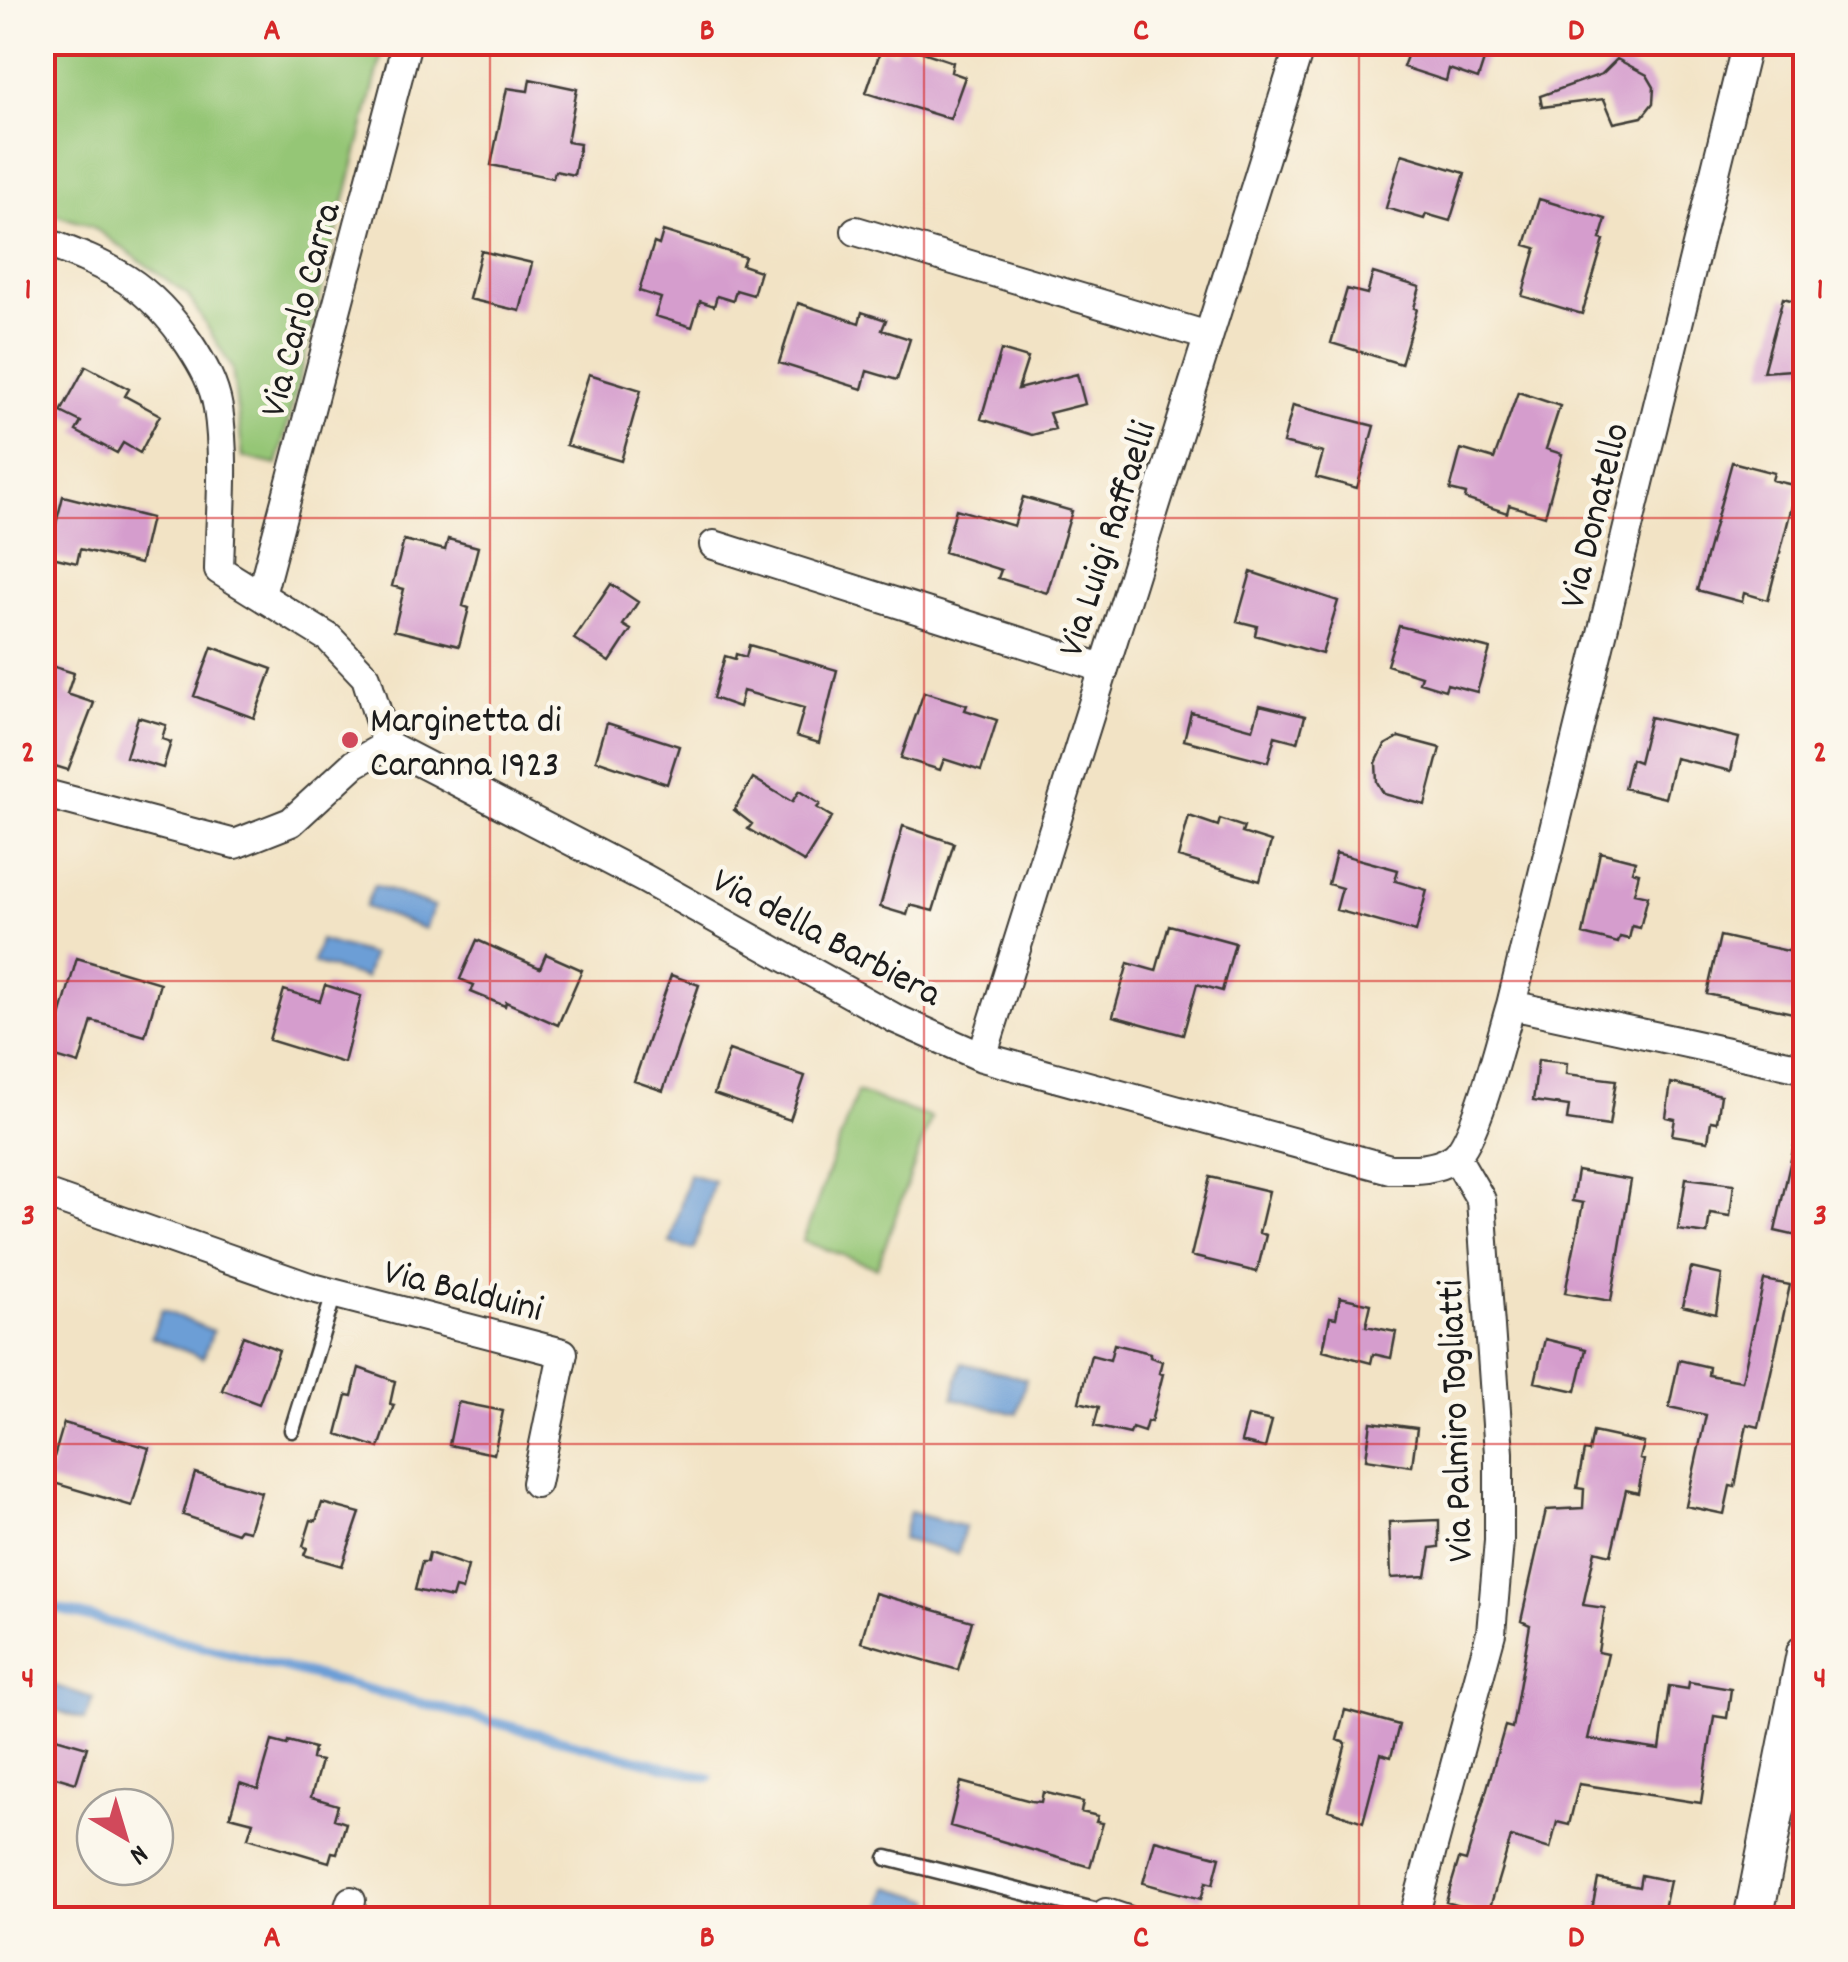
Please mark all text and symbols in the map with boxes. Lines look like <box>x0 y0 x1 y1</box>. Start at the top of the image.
text: A <box>263 10 281 56</box>
text: B <box>699 10 715 56</box>
text: C <box>1133 10 1149 56</box>
text: D <box>1568 10 1585 56</box>
street label: Via Carlo Carra <box>248 196 359 424</box>
text: 1 <box>24 269 32 315</box>
text: 1 <box>1816 269 1824 315</box>
street label: Via Luigi Raffaelli <box>1046 415 1174 665</box>
street label: Via Donatello <box>1548 418 1647 615</box>
place label: Marginetta di Caranna 1923 <box>370 696 561 795</box>
marker: Marginetta di Caranna 1923 <box>339 729 361 751</box>
text: 2 <box>21 732 35 778</box>
text: 2 <box>1813 732 1827 778</box>
street label: Via della Barbiera <box>701 856 951 1024</box>
text: 3 <box>21 1195 35 1241</box>
text: 3 <box>1813 1195 1827 1241</box>
street label: Via Balduini <box>377 1247 548 1340</box>
street label: Via Palmiro Togliatti <box>1426 1278 1491 1563</box>
text: 4 <box>21 1658 35 1704</box>
text: 4 <box>1813 1658 1827 1704</box>
north arrow <box>75 1787 175 1887</box>
text: N <box>120 1833 155 1873</box>
text: A <box>263 1917 281 1962</box>
text: B <box>699 1917 715 1962</box>
text: C <box>1133 1917 1149 1962</box>
text: D <box>1568 1917 1585 1962</box>

